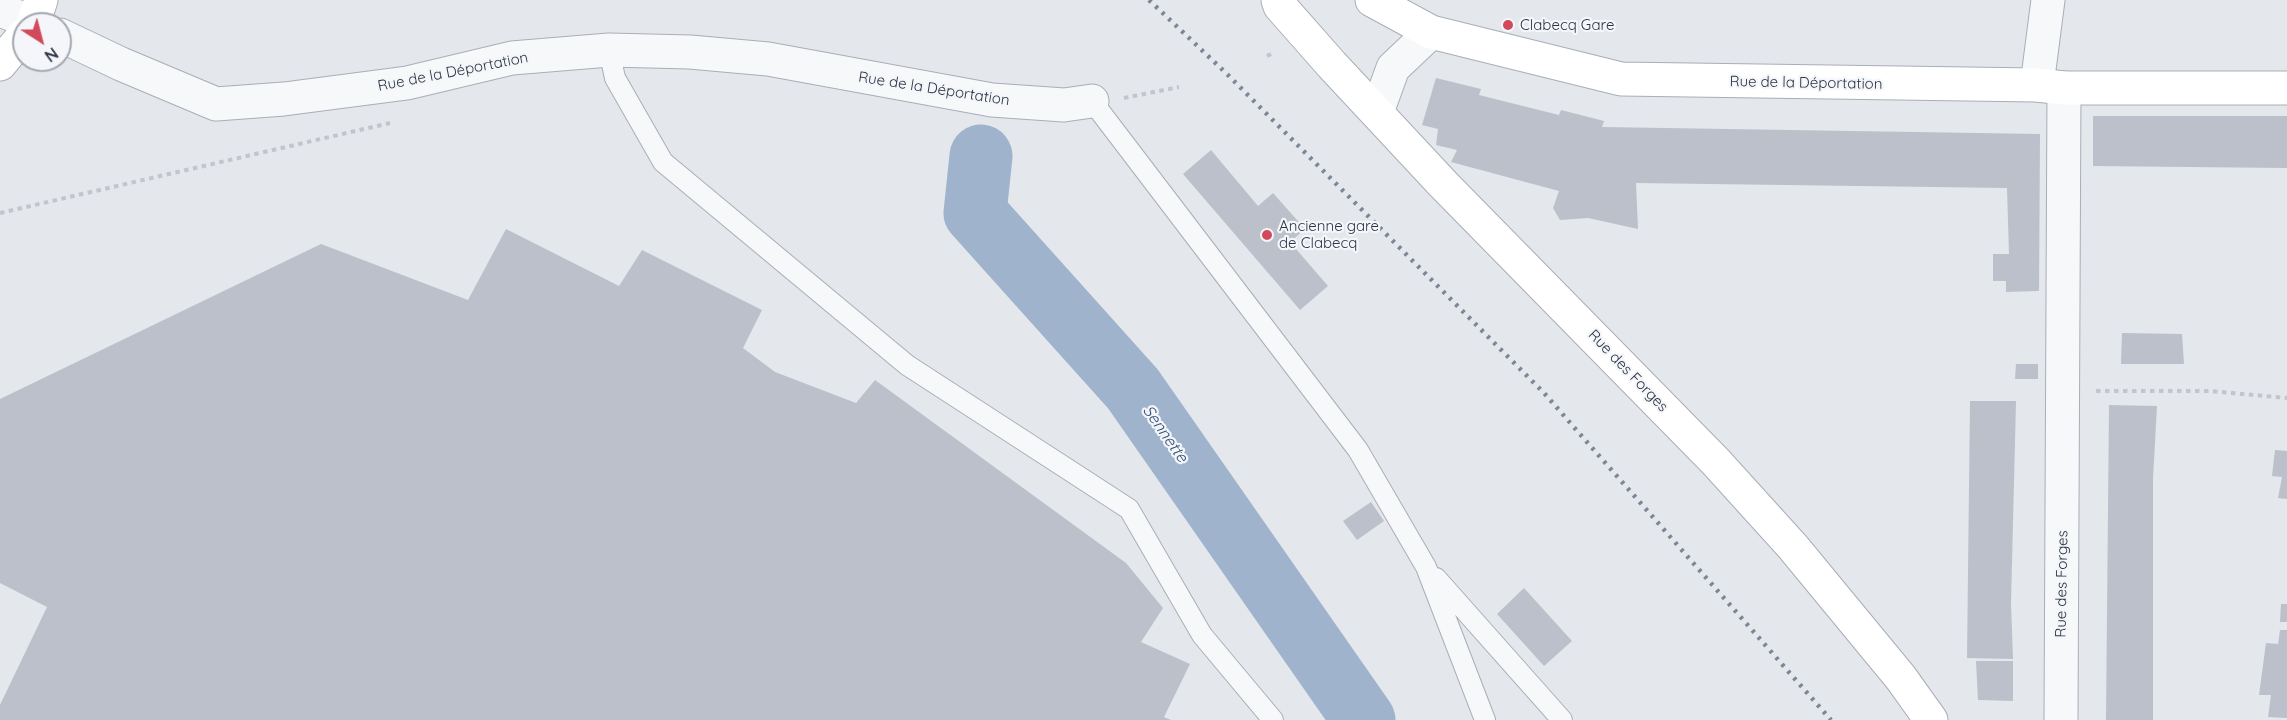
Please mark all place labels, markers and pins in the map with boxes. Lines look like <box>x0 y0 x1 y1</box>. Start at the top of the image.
place label: Clabecq Gare <box>1520 16 1614 34</box>
marker: Clabecq Gare <box>1501 18 1515 32</box>
place label: Ancienne gare de Clabecq <box>1279 217 1379 252</box>
marker: Ancienne gare de Clabecq <box>1260 228 1274 242</box>

